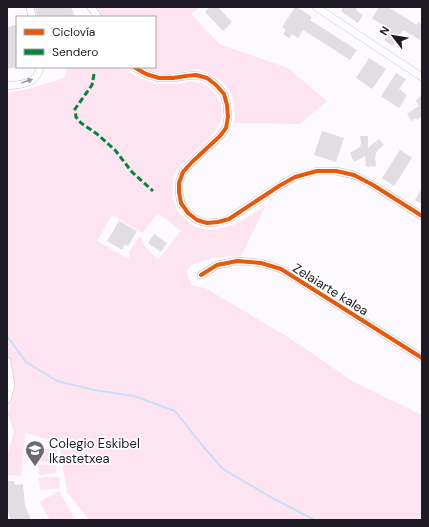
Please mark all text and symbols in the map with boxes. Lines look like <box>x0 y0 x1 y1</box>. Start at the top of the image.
legend <box>16 16 156 68</box>
north arrow <box>373 16 413 56</box>
text: Ciclovía <box>52 24 95 40</box>
text: N <box>376 24 392 38</box>
text: Sendero <box>52 44 98 60</box>
one-way arrow <box>22 78 34 84</box>
street label: Zelaiarte kalea <box>290 259 372 319</box>
place label: Colegio Eskibel Ikastetxea <box>49 435 140 467</box>
school or university icon: Colegio Eskibel Ikastetxea <box>24 439 46 467</box>

